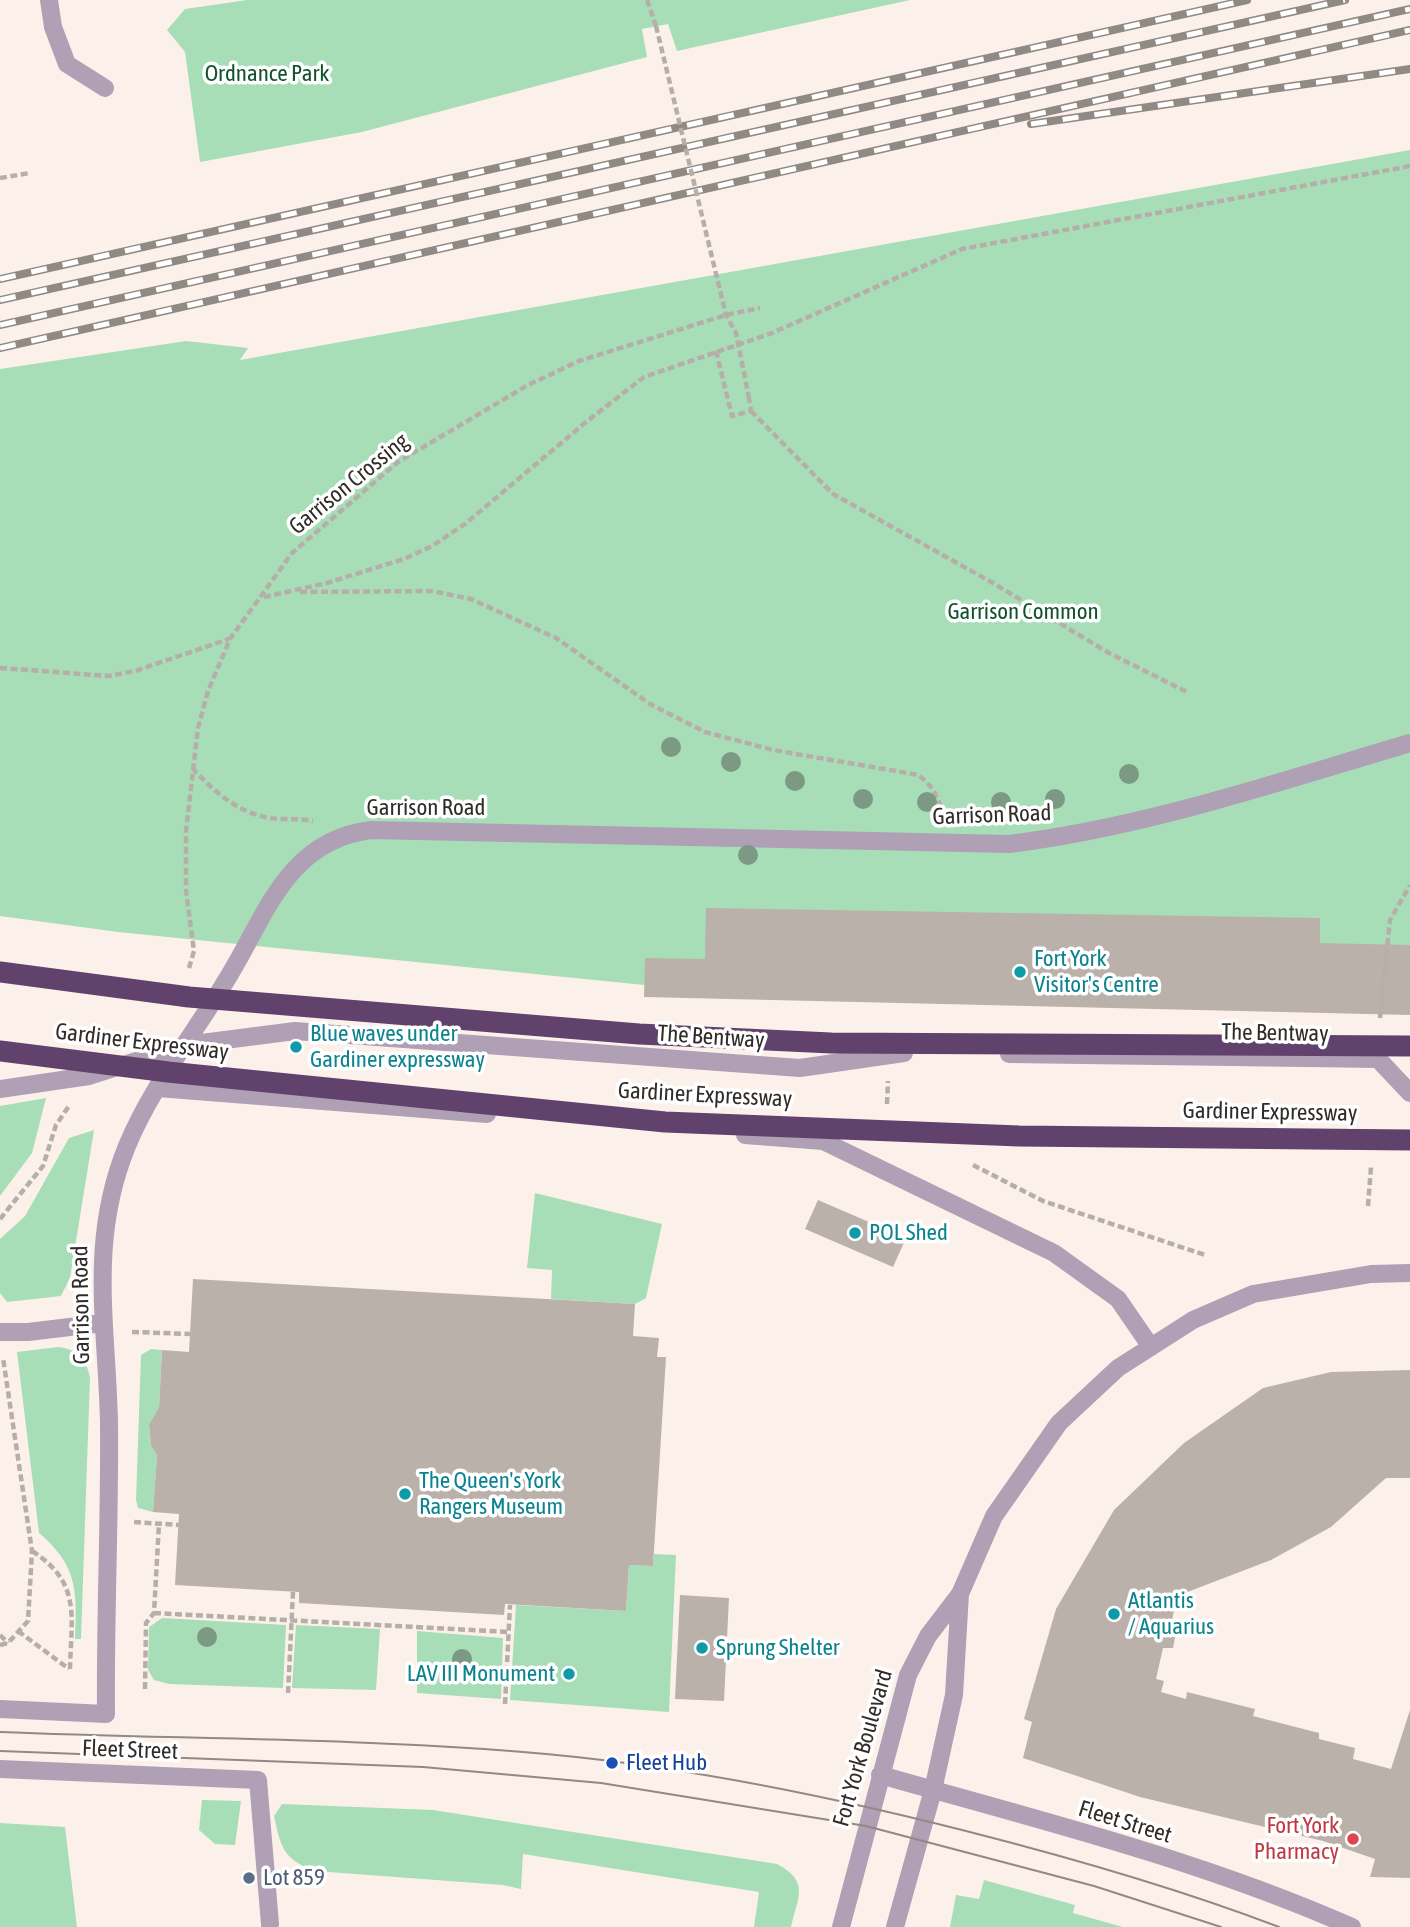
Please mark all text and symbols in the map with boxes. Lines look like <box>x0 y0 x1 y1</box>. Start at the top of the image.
park label: Ordnance Park <box>205 60 329 88</box>
street label: Garrison Crossing <box>284 427 414 541</box>
park label: Garrison Common <box>947 598 1099 626</box>
street label: Garrison Road <box>367 794 485 822</box>
street label: Garrison Road <box>932 799 1052 831</box>
place label: Fort York Visitor's Centre <box>1034 945 1159 999</box>
marker: Fort York Visitor's Centre <box>1012 964 1028 980</box>
street label: Gardiner Expressway <box>54 1018 230 1066</box>
street label: The Bentway <box>1221 1018 1329 1048</box>
street label: The Bentway <box>657 1019 765 1055</box>
place label: Blue waves under Gardiner expressway <box>310 1020 485 1074</box>
marker: Blue waves under Gardiner expressway <box>288 1039 304 1055</box>
street label: Gardiner Expressway <box>617 1077 793 1113</box>
street label: Gardiner Expressway <box>1183 1097 1357 1127</box>
place label: POL Shed <box>869 1219 948 1247</box>
marker: POL Shed <box>847 1225 863 1241</box>
street label: Garrison Road <box>66 1245 96 1365</box>
place label: The Queen's York Rangers Museum <box>419 1467 563 1521</box>
marker: The Queen's York Rangers Museum <box>397 1486 413 1502</box>
place label: Atlantis / Aquarius <box>1128 1587 1214 1641</box>
marker: Atlantis / Aquarius <box>1106 1606 1122 1622</box>
place label: Sprung Shelter <box>716 1634 840 1662</box>
marker: Sprung Shelter <box>694 1640 710 1656</box>
place label: LAV III Monument <box>407 1660 555 1688</box>
marker: LAV III Monument <box>561 1666 577 1682</box>
street label: Fort York Boulevard <box>827 1666 899 1830</box>
street label: Fleet Street <box>81 1735 179 1765</box>
place label: Fleet Hub <box>626 1749 707 1777</box>
marker: Fleet Hub <box>604 1755 620 1771</box>
street label: Fleet Street <box>1075 1795 1175 1849</box>
place label: Fort York Pharmacy <box>1254 1812 1339 1866</box>
marker: Fort York Pharmacy <box>1345 1831 1361 1847</box>
place label: Lot 859 <box>263 1864 325 1892</box>
marker: Lot 859 <box>241 1870 257 1886</box>

